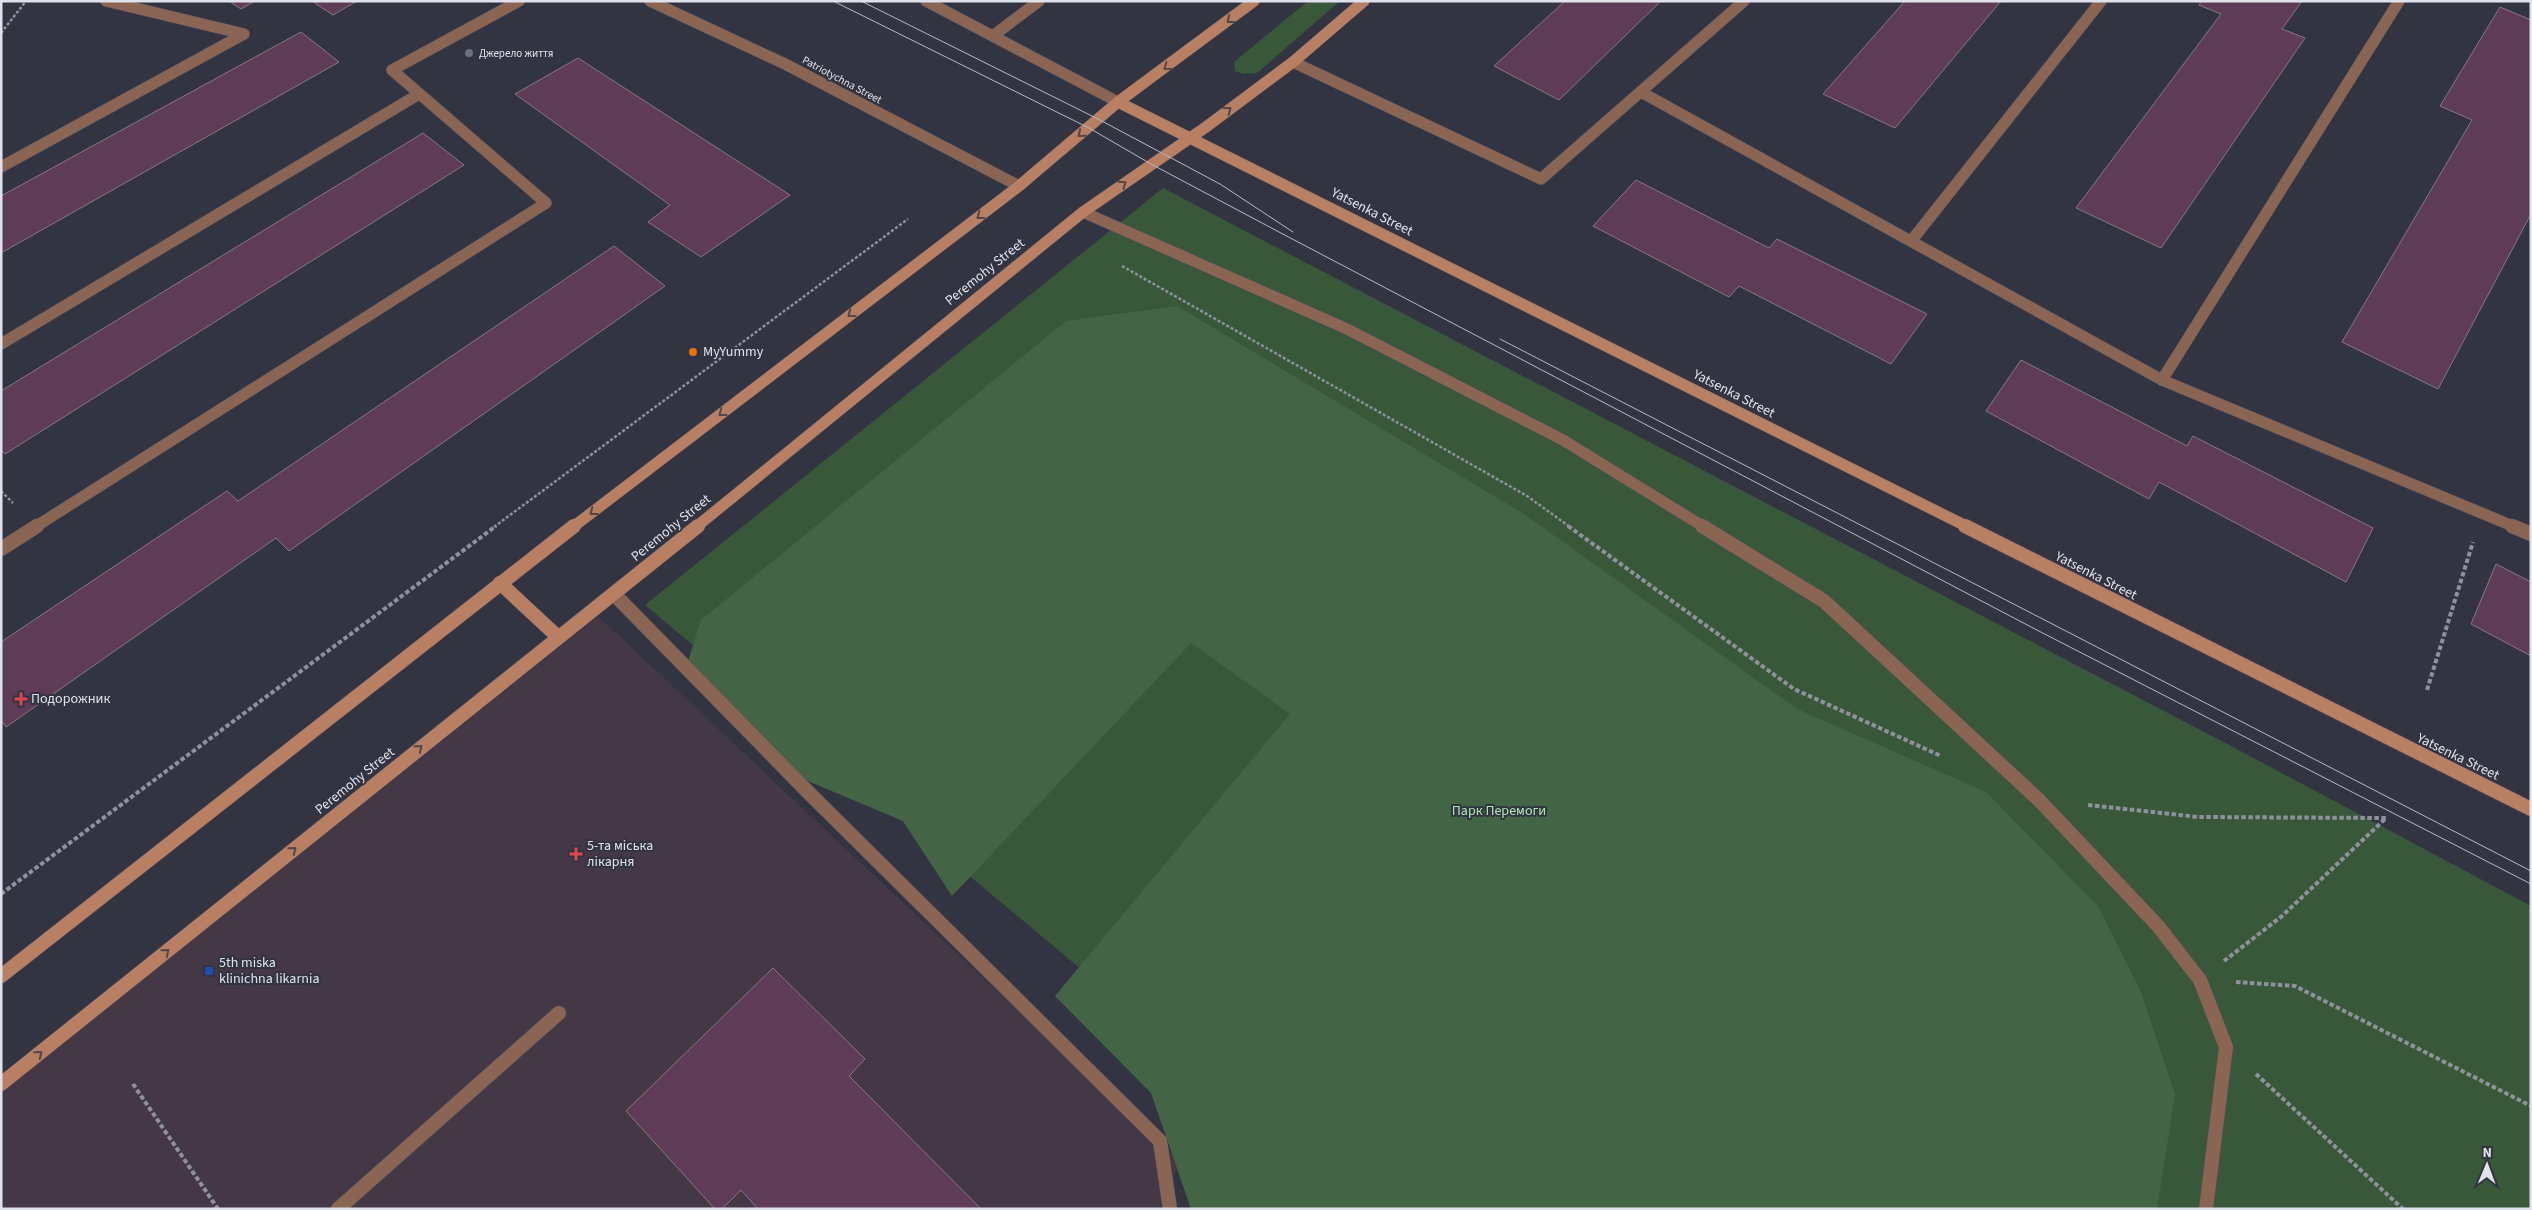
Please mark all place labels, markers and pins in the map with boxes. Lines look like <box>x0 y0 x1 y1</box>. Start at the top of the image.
place label: Джерело життя <box>479 46 553 61</box>
marker: Джерело життя <box>463 47 475 59</box>
place label: MyYummy <box>703 342 764 362</box>
marker: MyYummy <box>687 346 699 358</box>
place label: Подорожник <box>31 689 110 709</box>
marker: Подорожник <box>15 693 27 705</box>
place label: 5-та міська лікарня <box>587 836 653 872</box>
marker: 5-та міська лікарня <box>569 847 583 861</box>
place label: 5th miska klinichna likarnia <box>219 953 319 989</box>
marker: 5th miska klinichna likarnia <box>203 965 215 977</box>

